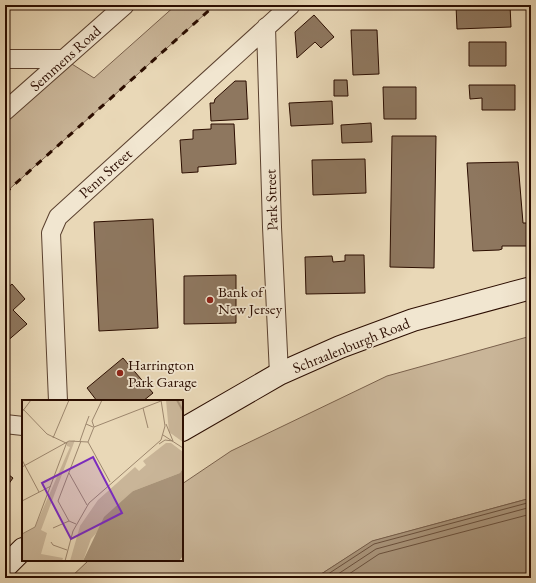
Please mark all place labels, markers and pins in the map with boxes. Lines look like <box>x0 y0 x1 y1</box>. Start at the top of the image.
place label: Bank of New Jersey <box>218 282 283 318</box>
marker: Bank of New Jersey <box>205 295 215 305</box>
place label: Harrington Park Garage <box>128 355 197 391</box>
marker: Harrington Park Garage <box>115 368 125 378</box>

